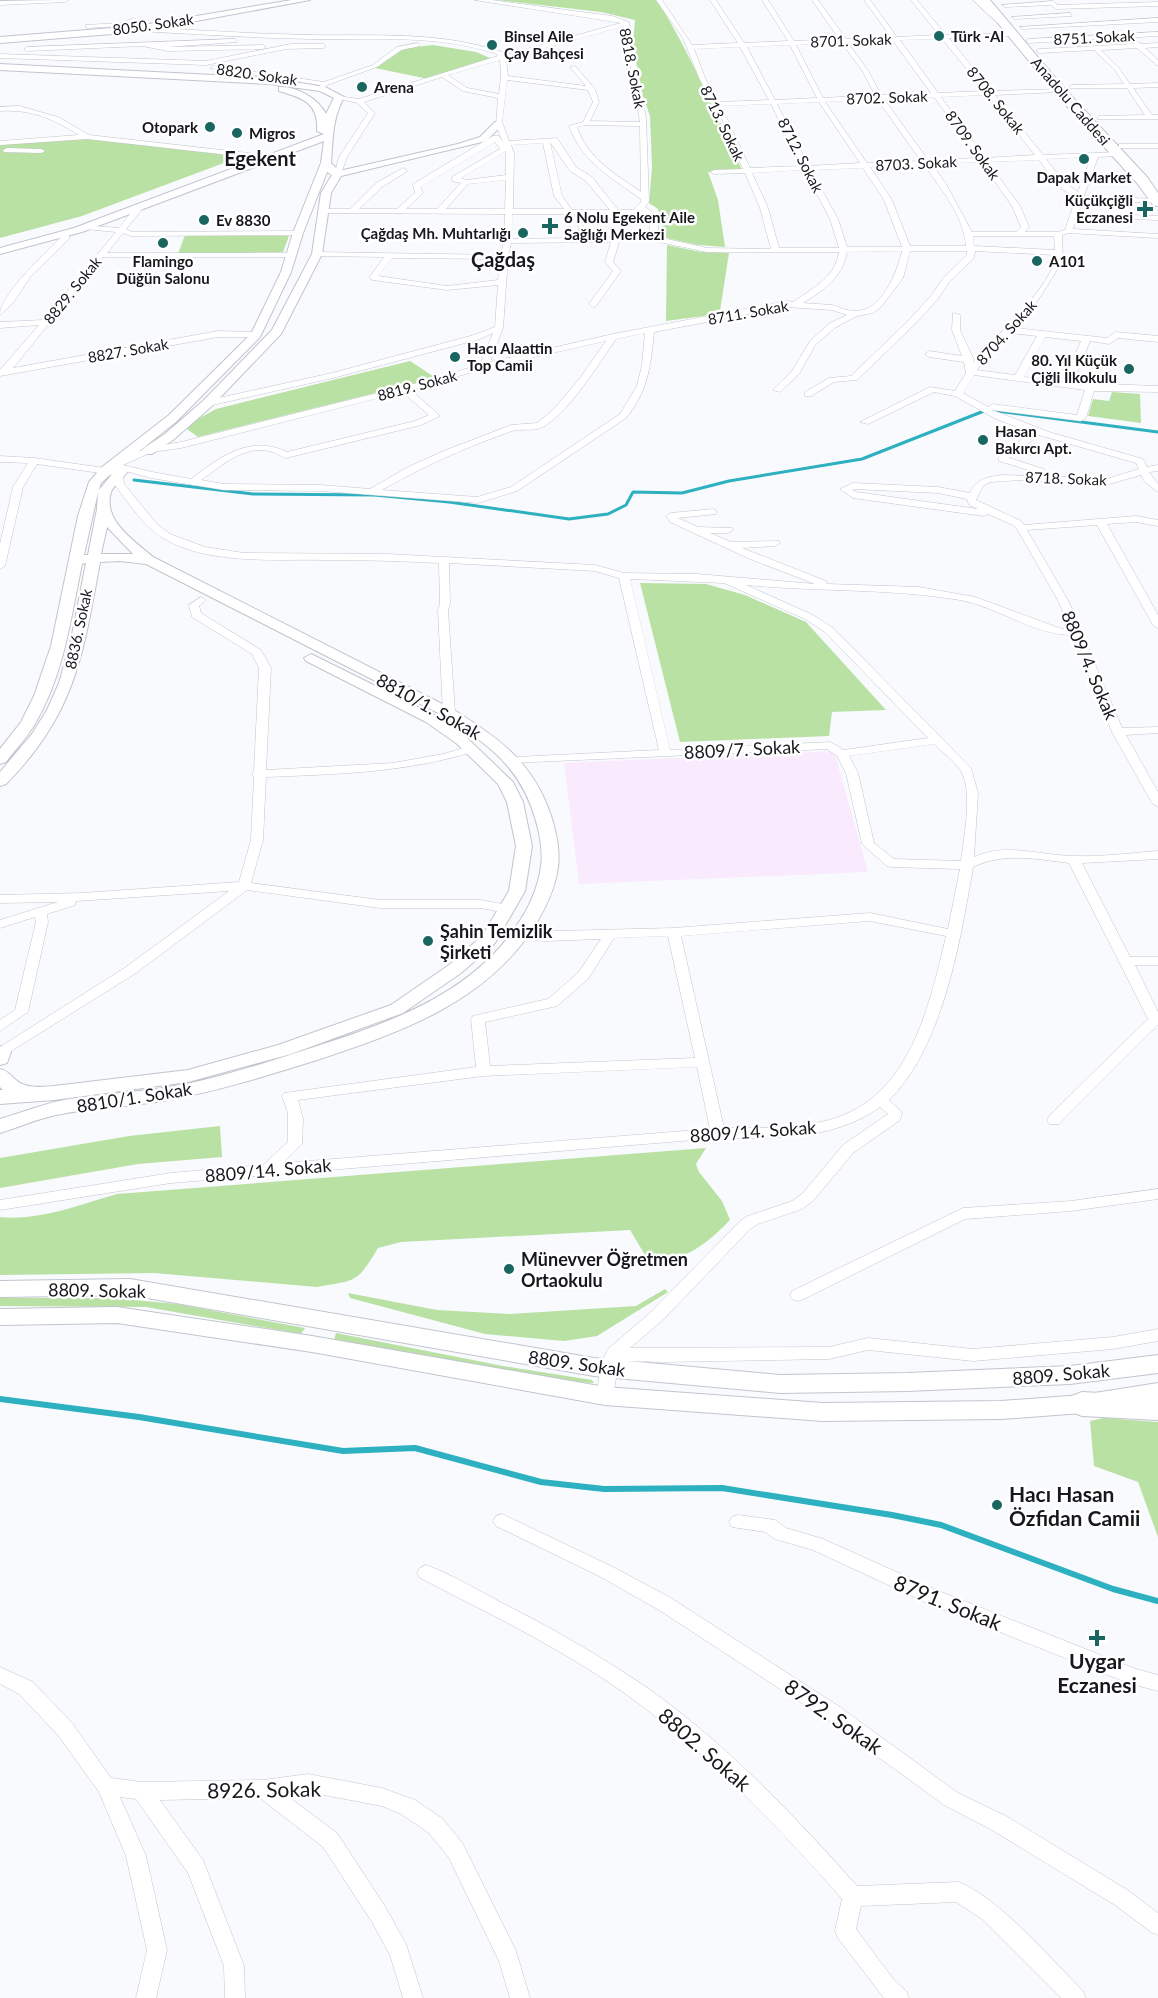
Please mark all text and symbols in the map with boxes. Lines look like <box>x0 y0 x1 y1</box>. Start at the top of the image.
street label: 8050. Sokak <box>111 9 195 39</box>
street label: 8818. Sokak <box>616 26 650 110</box>
street label: 8751. Sokak <box>1053 26 1136 48</box>
place label: Binsel Aile Çay Bahçesi <box>504 27 584 62</box>
place label: Türk -Al <box>951 27 1004 45</box>
marker: Türk -Al <box>932 29 946 43</box>
street label: 8701. Sokak <box>810 30 892 50</box>
marker: Binsel Aile Çay Bahçesi <box>485 38 499 52</box>
street label: Anadolu Caddesi <box>1028 53 1114 149</box>
street label: 8820. Sokak <box>215 59 299 89</box>
street label: 8708. Sokak <box>963 63 1029 138</box>
place label: Arena <box>373 78 414 96</box>
marker: Arena <box>355 80 369 94</box>
street label: 8713. Sokak <box>697 82 749 164</box>
street label: 8702. Sokak <box>846 87 928 107</box>
street label: 8709. Sokak <box>942 107 1004 184</box>
street label: 8712. Sokak <box>774 115 828 196</box>
place label: Otopark <box>142 118 199 136</box>
marker: Otopark <box>203 120 217 134</box>
place label: Migros <box>249 124 296 142</box>
marker: Migros <box>230 126 244 140</box>
district label: Egekent <box>224 146 296 170</box>
street label: 8703. Sokak <box>875 152 958 174</box>
marker: Dapak Market <box>1077 152 1091 166</box>
place label: Dapak Market <box>1037 168 1132 186</box>
place label: Küçükçiğli Eczanesi <box>1065 191 1133 226</box>
marker: Küçükçiğli Eczanesi <box>1138 202 1152 216</box>
place label: 6 Nolu Egekent Aile Sağlığı Merkezi <box>564 208 695 243</box>
place label: Ev 8830 <box>216 211 271 229</box>
marker: Ev 8830 <box>197 213 211 227</box>
marker: 6 Nolu Egekent Aile Sağlığı Merkezi <box>541 217 559 235</box>
place label: Çağdaş Mh. Muhtarlığı <box>361 224 511 242</box>
marker: Çağdaş Mh. Muhtarlığı <box>516 226 530 240</box>
marker: Flamingo Düğün Salonu <box>156 236 170 250</box>
district label: Çağdaş <box>471 247 535 271</box>
street label: 8829. Sokak <box>39 252 105 327</box>
place label: Flamingo Düğün Salonu <box>116 252 210 287</box>
place label: A101 <box>1048 252 1086 270</box>
marker: A101 <box>1030 254 1044 268</box>
street label: 8704. Sokak <box>972 295 1040 368</box>
street label: 8711. Sokak <box>706 296 790 328</box>
street label: 8827. Sokak <box>86 334 170 366</box>
place label: Hacı Alaattin Top Camii <box>467 339 552 374</box>
marker: Hacı Alaattin Top Camii <box>448 350 462 364</box>
place label: 80. Yıl Küçük Çiğli İlkokulu <box>1031 351 1118 386</box>
marker: 80. Yıl Küçük Çiğli İlkokulu <box>1122 362 1136 376</box>
street label: 8819. Sokak <box>375 366 459 404</box>
place label: Hasan Bakırcı Apt. <box>995 422 1072 457</box>
marker: Hasan Bakırcı Apt. <box>976 433 990 447</box>
street label: 8718. Sokak <box>1025 468 1107 488</box>
street label: 8836. Sokak <box>61 587 95 671</box>
street label: 8809/4. Sokak <box>1057 607 1123 724</box>
street label: 8810/1. Sokak <box>373 668 486 744</box>
street label: 8809/7. Sokak <box>683 735 802 763</box>
place label: Şahin Temizlik Şirketi <box>440 920 553 963</box>
marker: Şahin Temizlik Şirketi <box>421 934 435 948</box>
street label: 8810/1. Sokak <box>75 1077 194 1117</box>
street label: 8809/14. Sokak <box>689 1116 818 1146</box>
street label: 8809/14. Sokak <box>204 1153 333 1186</box>
place label: Münevver Öğretmen Ortaokulu <box>521 1248 688 1291</box>
marker: Münevver Öğretmen Ortaokulu <box>502 1262 516 1276</box>
street label: 8809. Sokak <box>48 1278 147 1302</box>
street label: 8809. Sokak <box>527 1345 628 1381</box>
street label: 8809. Sokak <box>1011 1359 1112 1389</box>
place label: Hacı Hasan Özfidan Camii <box>1009 1481 1140 1530</box>
marker: Hacı Hasan Özfidan Camii <box>990 1498 1004 1512</box>
street label: 8791. Sokak <box>890 1569 1006 1635</box>
marker: Uygar Eczanesi <box>1090 1631 1104 1645</box>
place label: Uygar Eczanesi <box>1057 1648 1137 1697</box>
street label: 8792. Sokak <box>780 1673 888 1759</box>
street label: 8802. Sokak <box>654 1702 756 1796</box>
street label: 8926. Sokak <box>207 1776 322 1802</box>

